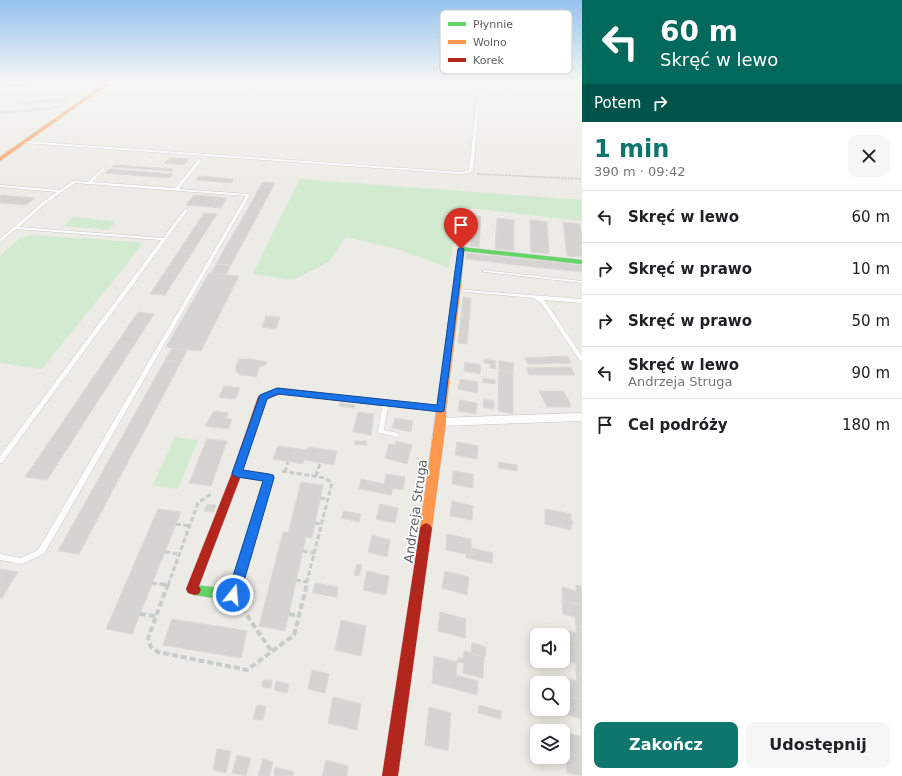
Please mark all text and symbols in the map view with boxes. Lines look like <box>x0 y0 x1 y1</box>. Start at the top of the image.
legend <box>440 10 572 74</box>
text: 60 m <box>660 15 738 48</box>
icon: left <box>594 16 646 68</box>
text: Płynnie <box>473 18 513 31</box>
text: Wolno <box>473 36 507 49</box>
text: Skręć w lewo <box>660 49 778 70</box>
text: Korek <box>473 54 504 67</box>
icon: right <box>649 92 671 114</box>
text: Potem <box>594 94 641 112</box>
text: 1 min <box>594 135 669 163</box>
button: close <box>848 135 890 177</box>
text: 390 m · 09:42 <box>594 164 685 179</box>
icon: left <box>594 206 616 228</box>
pin <box>444 208 478 249</box>
text: Skręć w lewo <box>628 208 739 226</box>
text: 60 m <box>852 208 890 226</box>
icon: arrive <box>450 214 472 236</box>
icon: right <box>594 258 616 280</box>
text: Skręć w prawo <box>628 260 752 278</box>
text: 10 m <box>852 260 890 278</box>
icon: right <box>594 310 616 332</box>
text: Skręć w prawo <box>628 312 752 330</box>
text: 50 m <box>852 312 890 330</box>
text: Skręć w lewo <box>628 356 739 374</box>
icon: left <box>594 362 616 384</box>
text: 90 m <box>852 364 890 382</box>
text: Andrzeja Struga <box>628 374 732 389</box>
icon: arrive <box>594 414 616 436</box>
text: Cel podróży <box>628 416 728 434</box>
text: 180 m <box>842 416 890 434</box>
street label: Andrzeja Struga <box>401 458 430 564</box>
position arrow <box>212 574 254 616</box>
map controls <box>530 628 570 764</box>
button: sound <box>530 628 570 668</box>
button: search <box>530 676 570 716</box>
button: Zakończ <box>594 722 738 768</box>
button: Udostępnij <box>746 722 890 768</box>
button: layers <box>530 724 570 764</box>

